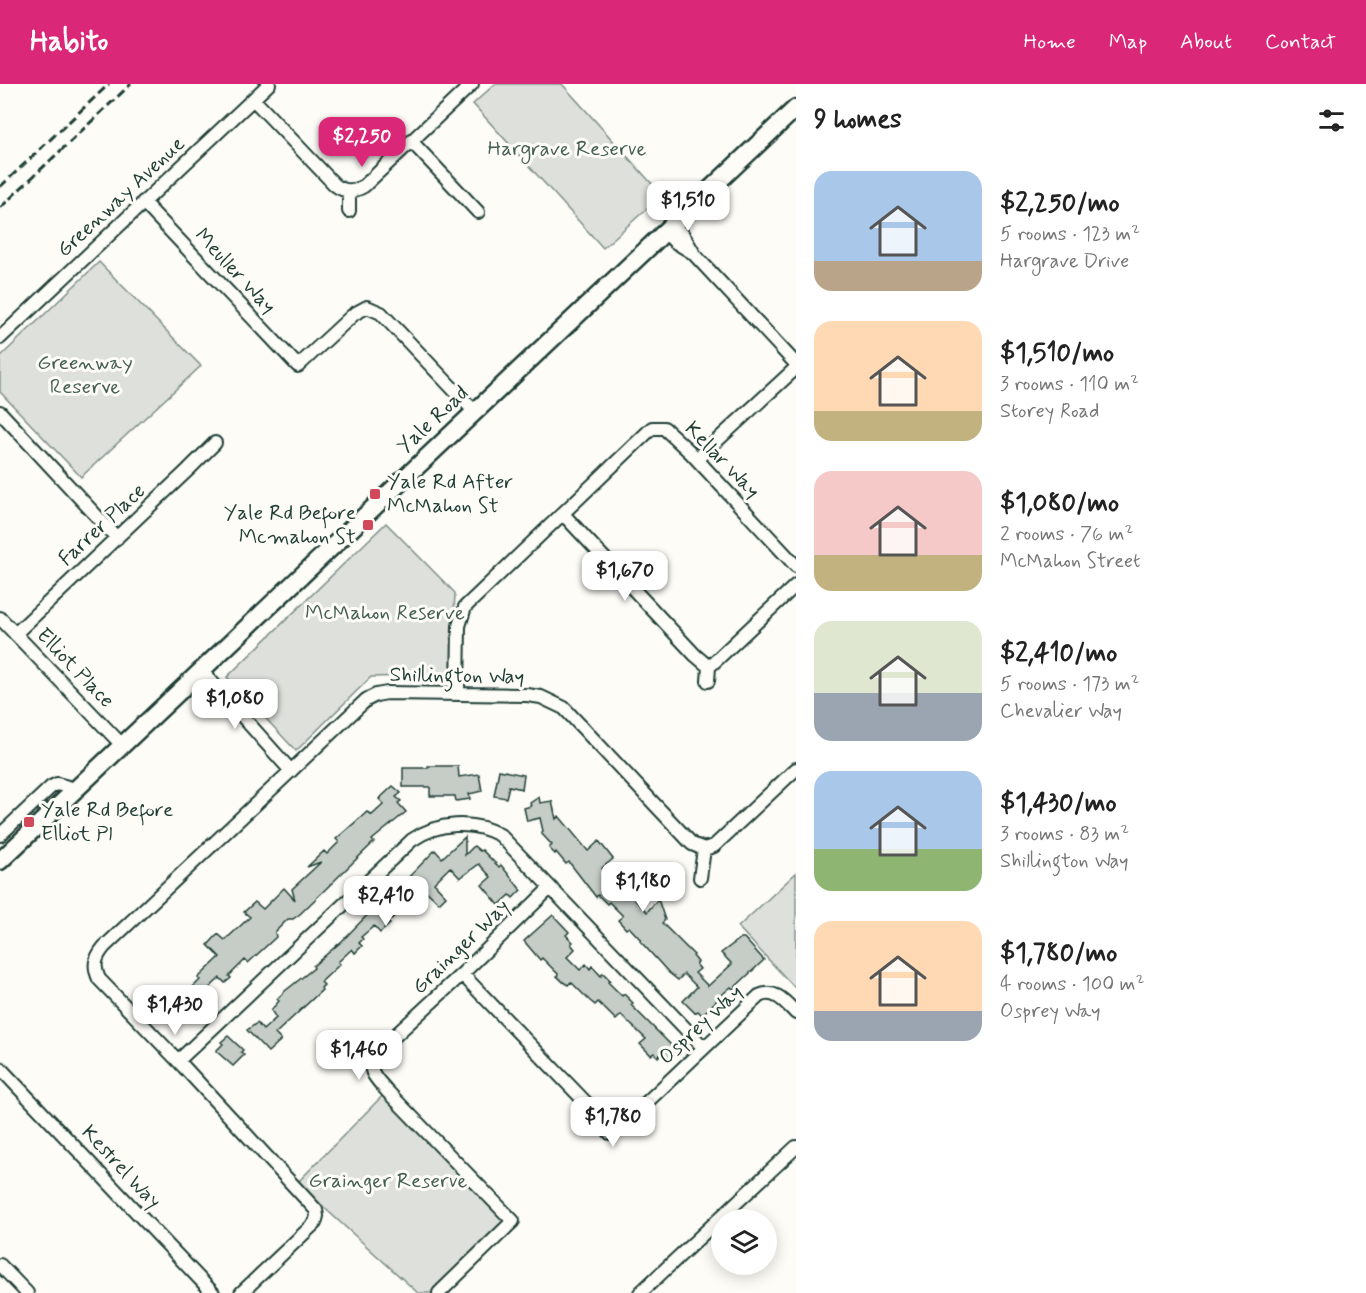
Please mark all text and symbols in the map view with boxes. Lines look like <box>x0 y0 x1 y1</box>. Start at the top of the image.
text: Habito <box>30 24 108 61</box>
text: Home <box>1024 28 1076 56</box>
text: Map <box>1109 28 1147 56</box>
text: About <box>1180 28 1232 56</box>
text: Contact <box>1265 28 1336 56</box>
text: 9 homes <box>814 103 902 137</box>
icon: filters <box>1315 104 1348 137</box>
pin: $2,250 <box>313 117 411 168</box>
text: $2,250 <box>333 123 391 150</box>
street label: Greenway Avenue <box>51 130 191 264</box>
park label: Hargrave Reserve <box>488 135 646 164</box>
pin: $1,510 <box>639 181 737 232</box>
text: $1,510 <box>661 187 715 214</box>
text: $2,250/mo <box>1000 187 1120 221</box>
icon: home <box>862 195 934 267</box>
text: 5 rooms · 123 m² <box>1000 221 1140 248</box>
street label: Meuller Way <box>188 222 282 320</box>
text: Hargrave Drive <box>1000 248 1129 275</box>
text: $1,510/mo <box>1000 337 1114 371</box>
icon: home <box>862 345 934 417</box>
park label: Greenway Reserve <box>37 349 133 401</box>
text: 3 rooms · 110 m² <box>1000 371 1139 398</box>
street label: Yale Road <box>391 380 475 460</box>
text: Storey Road <box>1000 398 1099 425</box>
street label: Kellar Way <box>678 415 766 505</box>
place label: Yale Rd After McMahon St <box>387 468 513 520</box>
street label: Farrer Place <box>52 477 152 573</box>
marker: Yale Rd After McMahon St <box>368 487 382 501</box>
text: $1,080/mo <box>1000 487 1119 521</box>
icon: home <box>862 495 934 567</box>
place label: Yale Rd Before Mcmahon St <box>224 499 356 551</box>
marker: Yale Rd Before Mcmahon St <box>361 518 375 532</box>
text: 2 rooms · 76 m² <box>1000 521 1133 548</box>
text: McMahon Street <box>1000 548 1141 575</box>
pin: $1,670 <box>576 551 674 602</box>
text: $1,670 <box>596 557 654 584</box>
park label: McMahon Reserve <box>305 599 465 627</box>
street label: Elliot Place <box>30 622 120 714</box>
text: $2,410/mo <box>1000 637 1117 671</box>
icon: home <box>862 645 934 717</box>
street label: Shillington Way <box>389 661 525 693</box>
text: 5 rooms · 173 m² <box>1000 671 1139 698</box>
pin: $1,080 <box>186 679 284 730</box>
text: $1,080 <box>206 685 264 712</box>
text: Chevalier Way <box>1000 698 1122 725</box>
text: $1,430/mo <box>1000 787 1117 821</box>
icon: home <box>862 795 934 867</box>
place label: Yale Rd Before Elliot Pl <box>41 796 173 848</box>
marker: Yale Rd Before Elliot Pl <box>22 815 36 829</box>
text: 3 rooms · 83 m² <box>1000 821 1129 848</box>
text: Shillington Way <box>1000 848 1128 875</box>
pin: $1,180 <box>594 862 692 913</box>
text: $1,180 <box>615 868 671 895</box>
pin: $2,410 <box>337 876 435 927</box>
text: $2,410 <box>358 882 415 909</box>
street label: Grainger Way <box>406 893 516 1001</box>
text: $1,780/mo <box>1000 937 1117 971</box>
icon: home <box>862 945 934 1017</box>
text: 4 rooms · 100 m² <box>1000 971 1144 998</box>
street label: Osprey Way <box>653 979 749 1071</box>
pin: $1,430 <box>126 985 224 1036</box>
text: $1,430 <box>147 991 203 1018</box>
text: Osprey Way <box>1000 998 1100 1025</box>
pin: $1,460 <box>310 1030 408 1081</box>
text: $1,460 <box>330 1036 388 1063</box>
pin: $1,780 <box>564 1097 662 1148</box>
text: $1,780 <box>584 1103 642 1130</box>
street label: Kestrel Way <box>75 1119 167 1215</box>
park label: Grainger Reserve <box>309 1167 468 1195</box>
map controls <box>711 1209 777 1275</box>
button: layers <box>711 1209 777 1275</box>

